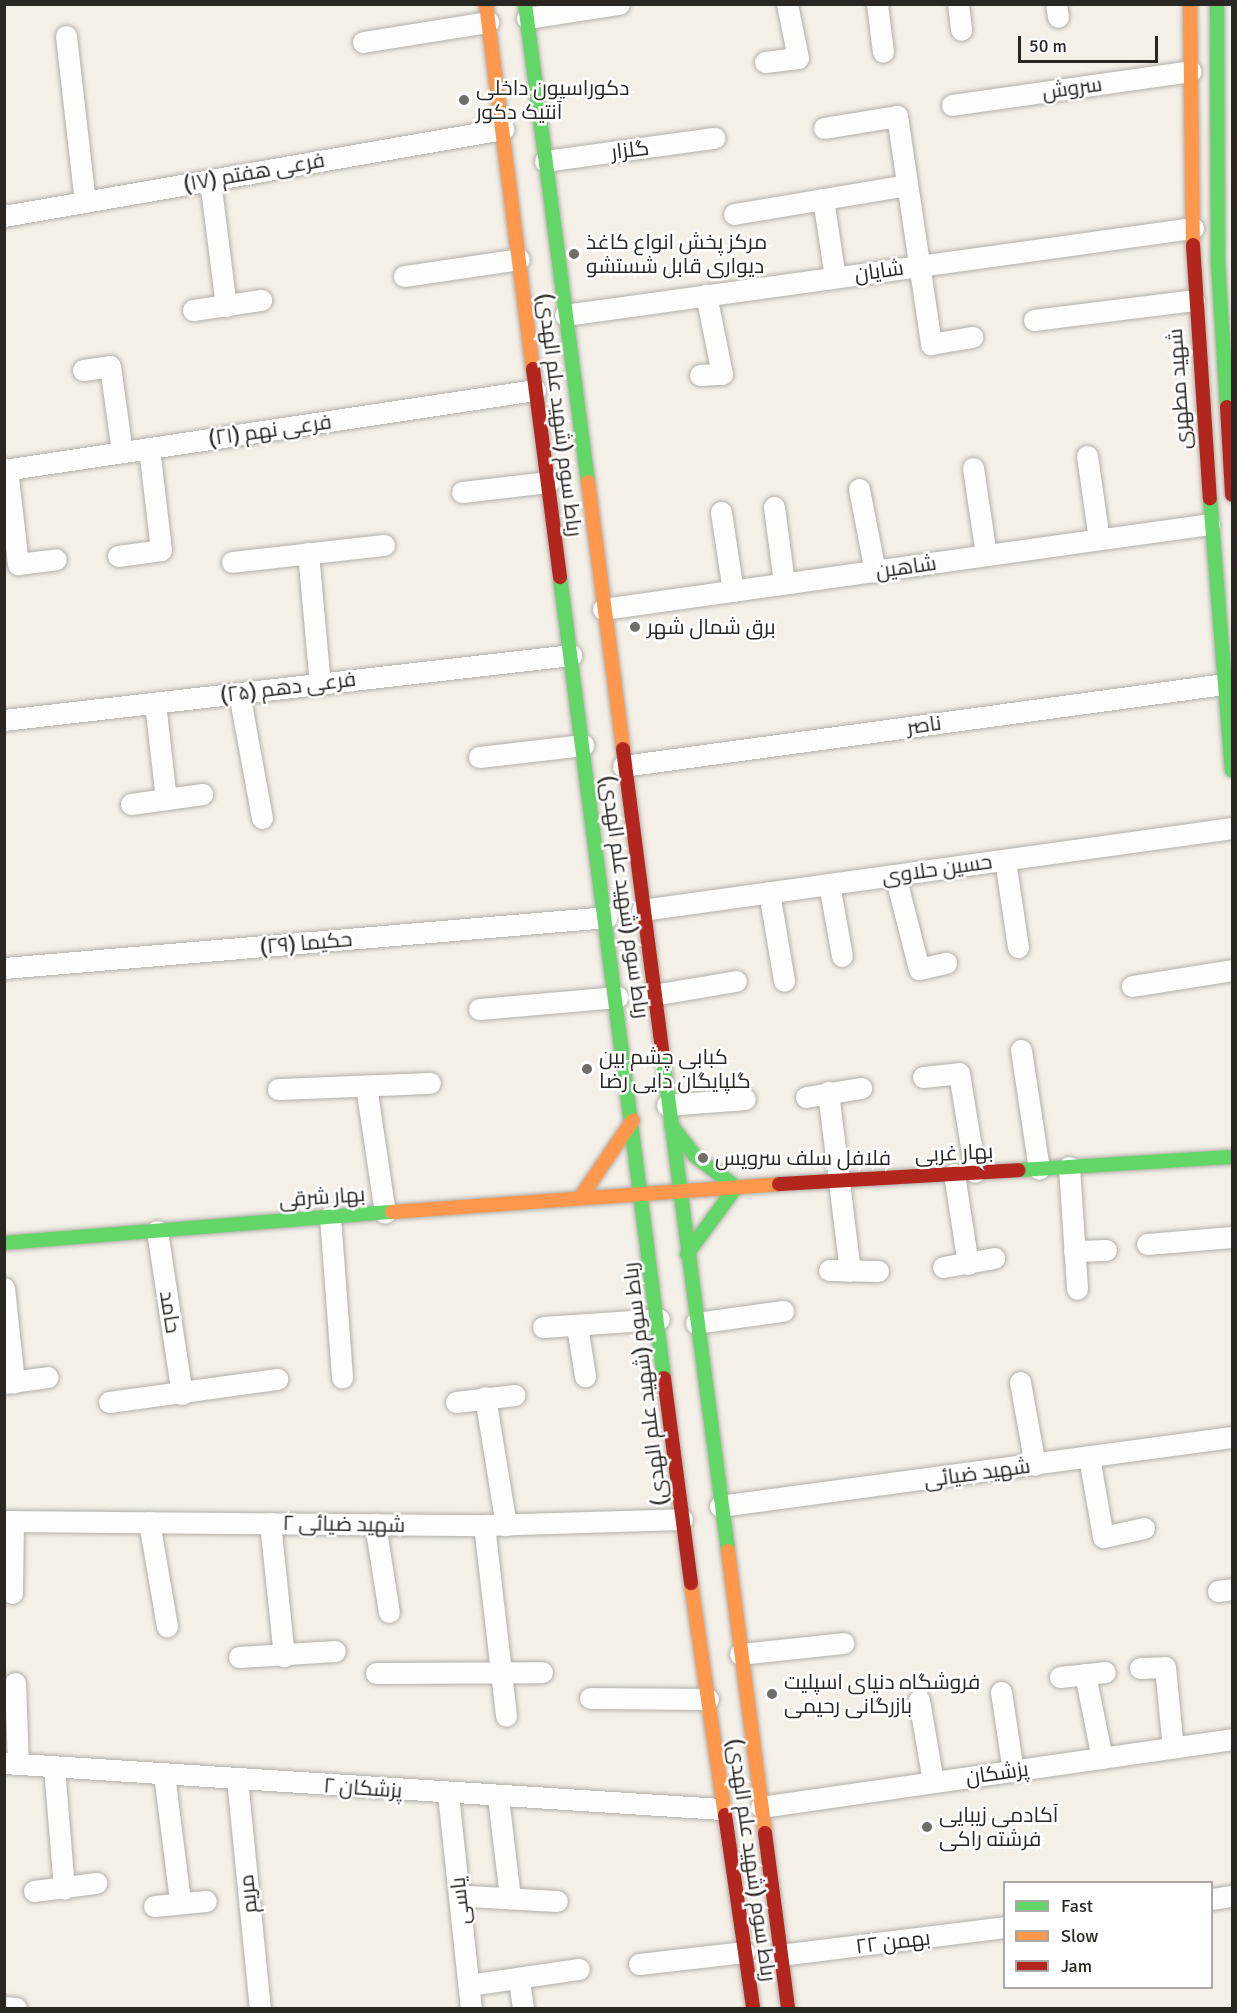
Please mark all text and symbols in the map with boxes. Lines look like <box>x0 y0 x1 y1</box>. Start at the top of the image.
scale bar <box>1021 24 1160 62</box>
text: 50 m <box>1029 35 1067 57</box>
street label: سروش <box>1040 71 1104 105</box>
place label: دکوراسیون داخلی آنتیک دکور <box>476 75 629 125</box>
marker: دکوراسیون داخلی آنتیک دکور <box>457 93 471 107</box>
street label: گلزار <box>610 135 650 165</box>
street label: فرعی هفتم (۱۷) <box>181 147 327 197</box>
place label: مرکز پخش انواع کاغذ دیواری قابل شستشو <box>586 229 767 279</box>
marker: مرکز پخش انواع کاغذ دیواری قابل شستشو <box>567 247 581 261</box>
street label: شایان <box>853 255 905 287</box>
street label: رباط سوم (شهید علم الهدی) <box>533 292 587 538</box>
street label: شهید مطهری <box>1162 328 1196 450</box>
street label: فرعی نهم (۲۱) <box>207 409 333 451</box>
street label: شاهین <box>874 550 938 584</box>
place label: برق شمال شهر <box>647 614 776 640</box>
marker: برق شمال شهر <box>628 620 642 634</box>
street label: فرعی دهم (۲۵) <box>219 666 357 708</box>
street label: ناصر <box>905 710 943 740</box>
street label: رباط سوم (شهید علم الهدی) <box>595 774 655 1020</box>
street label: حسین حلاوی <box>880 849 994 889</box>
street label: حکیما (۲۹) <box>259 926 353 960</box>
place label: کبابی چشم بین گلپایگان دایی رضا <box>599 1044 751 1094</box>
marker: کبابی چشم بین گلپایگان دایی رضا <box>580 1062 594 1076</box>
street label: بهار غربی <box>914 1138 994 1168</box>
place label: فلافل سلف سرویس <box>715 1145 891 1171</box>
marker: فلافل سلف سرویس <box>696 1151 710 1165</box>
street label: بهار شرقی <box>278 1181 366 1213</box>
street label: رباط سوم (شهید علم الهدی) <box>618 1261 672 1507</box>
street label: حامد <box>154 1289 186 1335</box>
street label: شهید ضیائی <box>922 1453 1032 1493</box>
street label: شهید ضیائی ۲ <box>282 1510 406 1538</box>
place label: فروشگاه دنیای اسپلیت بازرگانی رحیمی <box>784 1669 980 1719</box>
marker: فروشگاه دنیای اسپلیت بازرگانی رحیمی <box>765 1687 779 1701</box>
street label: رباط سوم (شهید علم الهدی) <box>722 1737 782 1983</box>
street label: پزشکان <box>964 1756 1030 1790</box>
street label: پزشکان ۲ <box>323 1773 403 1803</box>
place label: آکادمی زیبایی فرشته راکی <box>939 1802 1058 1852</box>
marker: آکادمی زیبایی فرشته راکی <box>920 1820 934 1834</box>
street label: مریم <box>233 1873 263 1915</box>
street label: یاسی <box>445 1876 475 1926</box>
legend <box>1003 1881 1213 1989</box>
text: Fast <box>1061 1895 1093 1917</box>
street label: ۲۲ بهمن <box>854 1925 932 1959</box>
text: Slow <box>1061 1925 1098 1947</box>
text: Jam <box>1061 1955 1092 1977</box>

